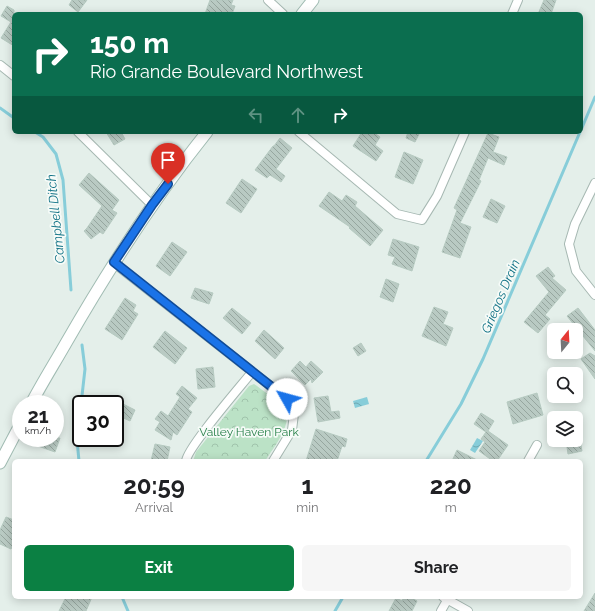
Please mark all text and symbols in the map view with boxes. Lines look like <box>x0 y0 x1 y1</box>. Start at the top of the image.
text: 150 m <box>90 27 169 60</box>
icon: right <box>24 28 76 80</box>
text: Rio Grande Boulevard Northwest <box>90 61 363 82</box>
icon: left <box>245 104 267 126</box>
icon: ahead <box>287 104 309 126</box>
icon: right <box>329 104 351 126</box>
pin <box>151 143 185 184</box>
icon: arrive <box>157 149 179 171</box>
water label: Campbell Ditch <box>43 174 68 264</box>
water label: Griegos Drain <box>478 257 523 335</box>
north arrow <box>547 323 583 359</box>
map controls <box>547 323 583 447</box>
button: search <box>547 367 583 403</box>
position arrow <box>266 378 308 420</box>
speed limit sign: 30 <box>72 395 124 447</box>
text: 21 <box>27 404 49 428</box>
button: layers <box>547 411 583 447</box>
text: km/h <box>25 425 51 436</box>
park label: Valley Haven Park <box>199 425 299 439</box>
text: 20:59 <box>123 471 185 500</box>
text: 1 <box>301 471 313 500</box>
text: 220 <box>430 471 472 500</box>
text: Arrival <box>135 500 173 515</box>
text: min <box>296 500 319 515</box>
text: m <box>445 500 457 515</box>
button: Exit <box>24 545 294 591</box>
button: Share <box>302 545 571 591</box>

